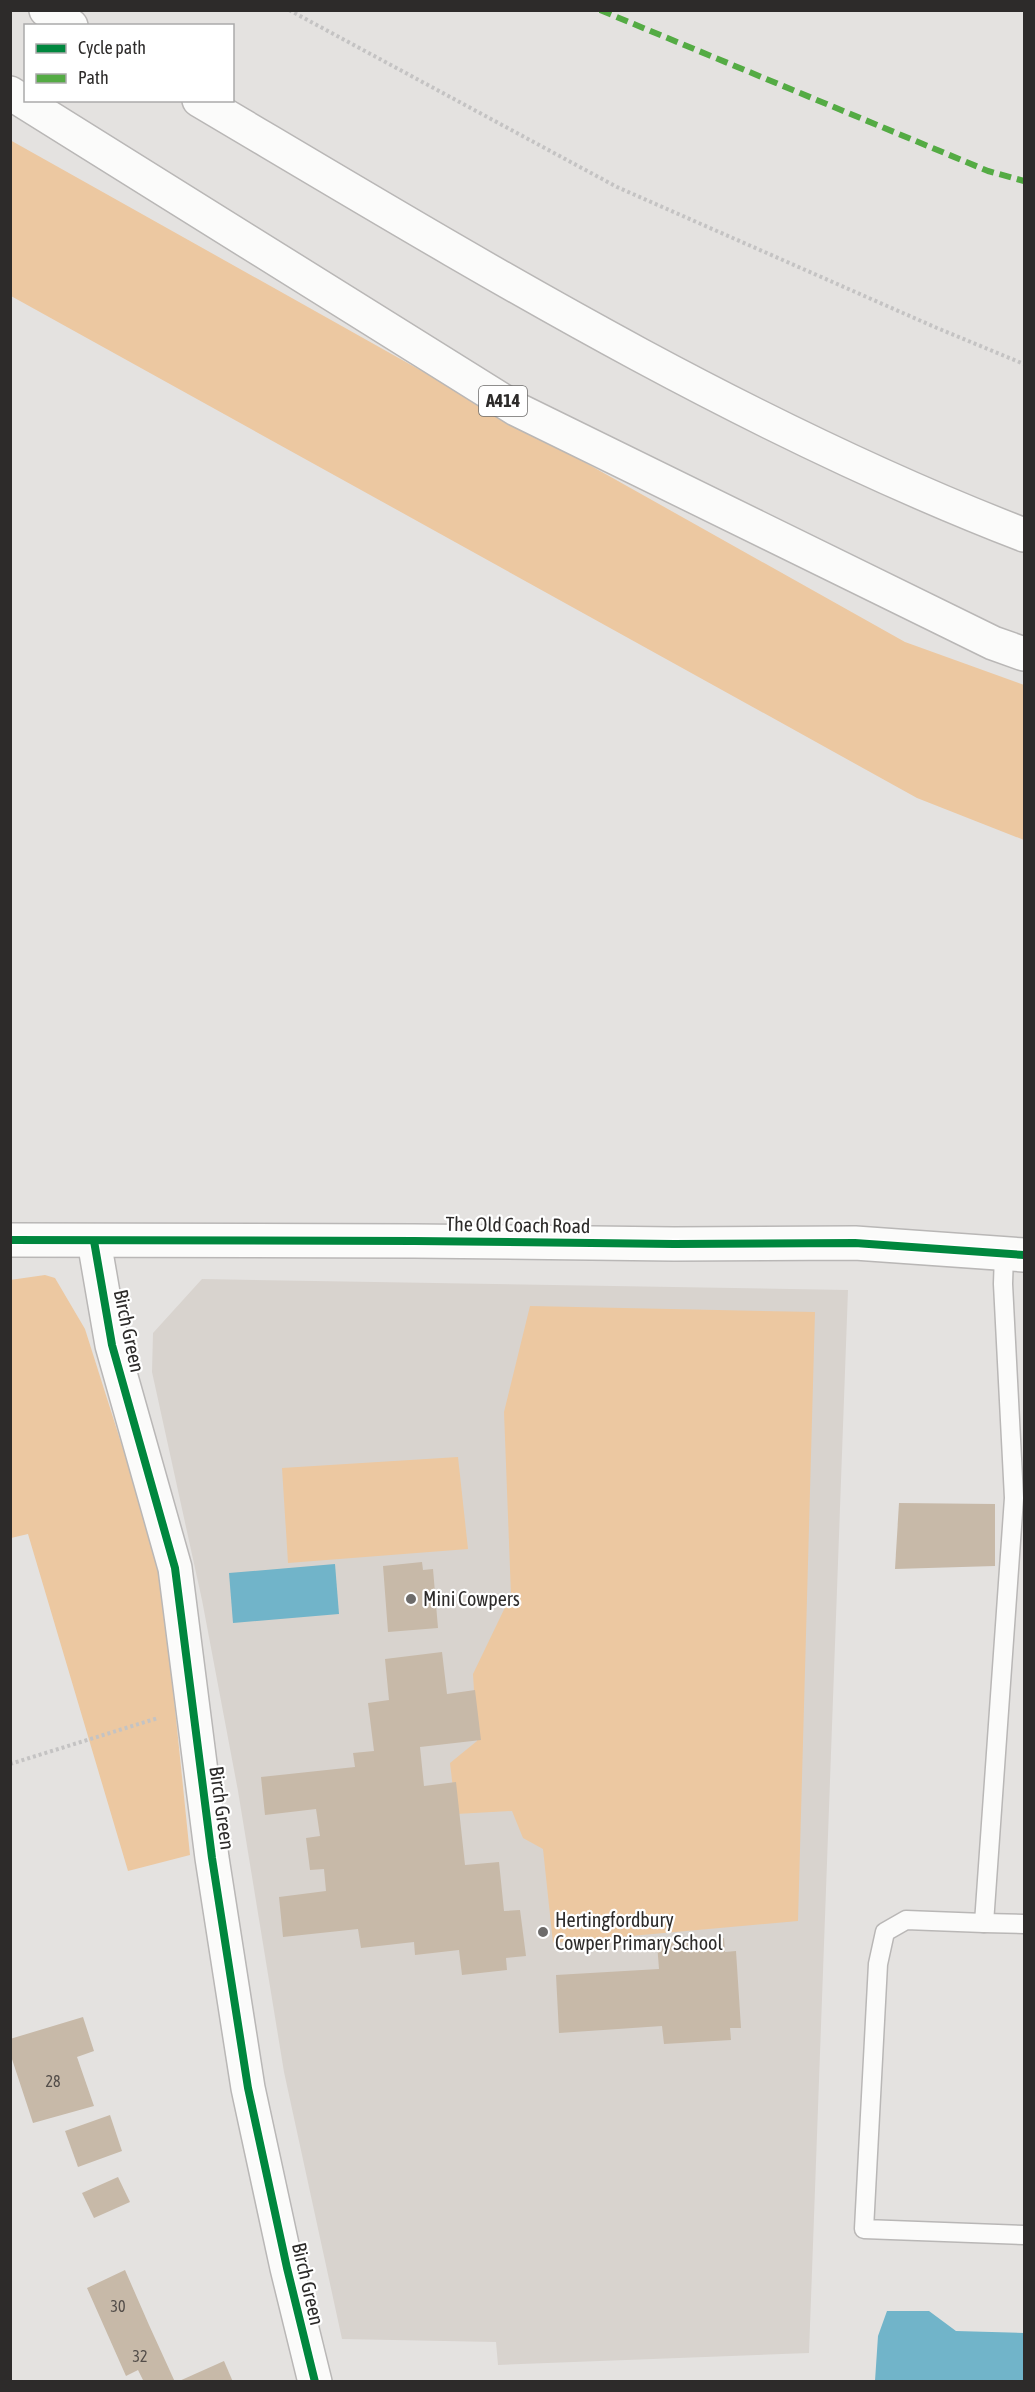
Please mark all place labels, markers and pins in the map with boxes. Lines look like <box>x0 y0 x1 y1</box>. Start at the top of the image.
place label: Mini Cowpers <box>423 1587 520 1610</box>
marker: Mini Cowpers <box>404 1592 418 1606</box>
place label: Hertingfordbury Cowper Primary School <box>555 1908 724 1954</box>
marker: Hertingfordbury Cowper Primary School <box>536 1925 550 1939</box>

